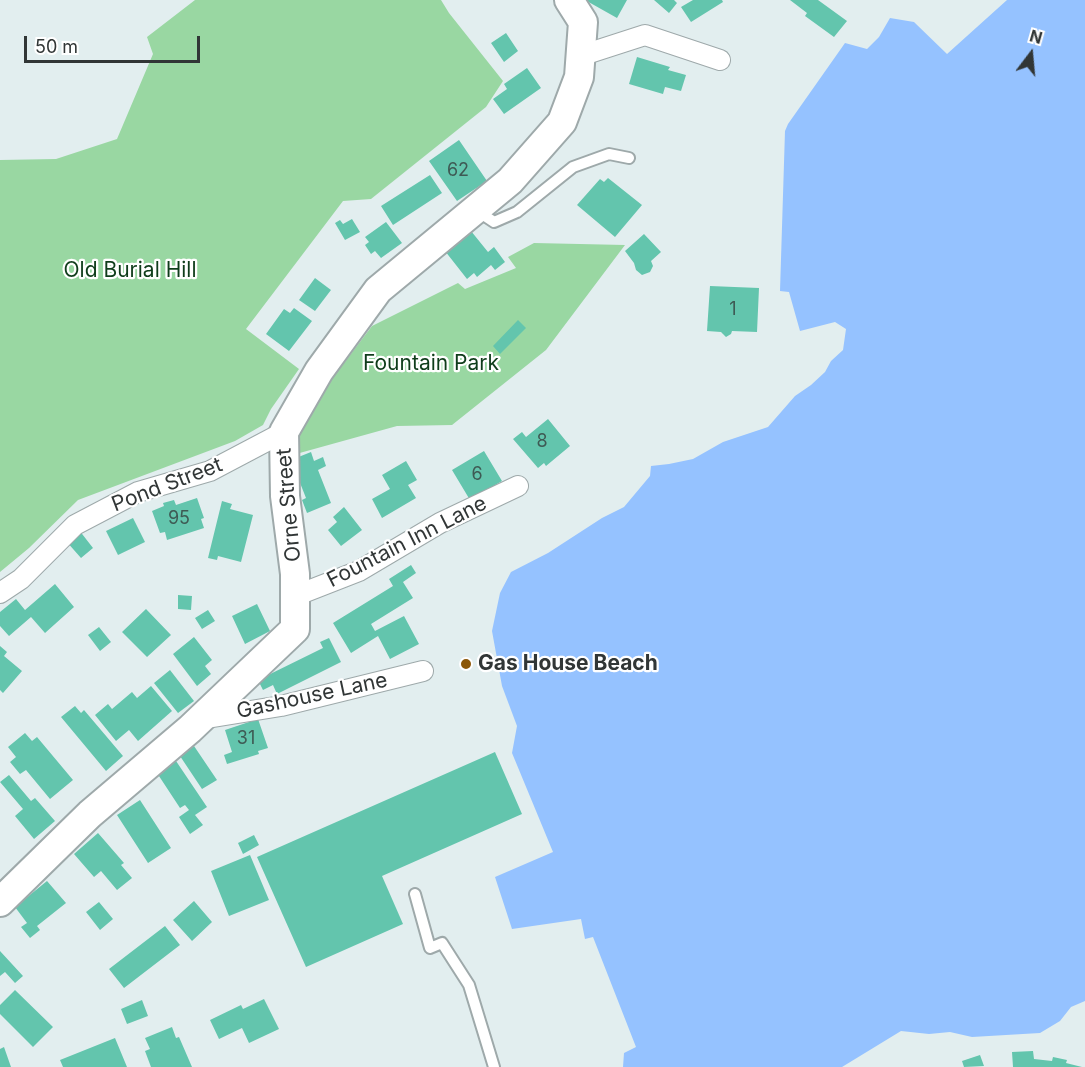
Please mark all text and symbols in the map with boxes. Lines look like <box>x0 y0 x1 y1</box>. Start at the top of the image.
scale bar <box>27 24 202 62</box>
north arrow <box>1001 24 1061 84</box>
text: N <box>1027 25 1045 48</box>
text: 50 m <box>35 36 78 57</box>
house number: 62 <box>447 160 469 182</box>
park label: Old Burial Hill <box>63 258 197 284</box>
house number: 1 <box>729 299 737 321</box>
park label: Fountain Park <box>363 351 499 377</box>
house number: 8 <box>536 431 548 453</box>
street label: Orne Street <box>271 447 307 563</box>
street label: Pond Street <box>108 452 226 518</box>
house number: 6 <box>471 464 483 486</box>
street label: Fountain Inn Lane <box>323 491 491 593</box>
house number: 95 <box>168 508 190 530</box>
place label: Gas House Beach <box>478 651 658 677</box>
marker: Gas House Beach <box>459 657 473 671</box>
street label: Gashouse Lane <box>234 668 390 724</box>
house number: 31 <box>237 728 255 750</box>

